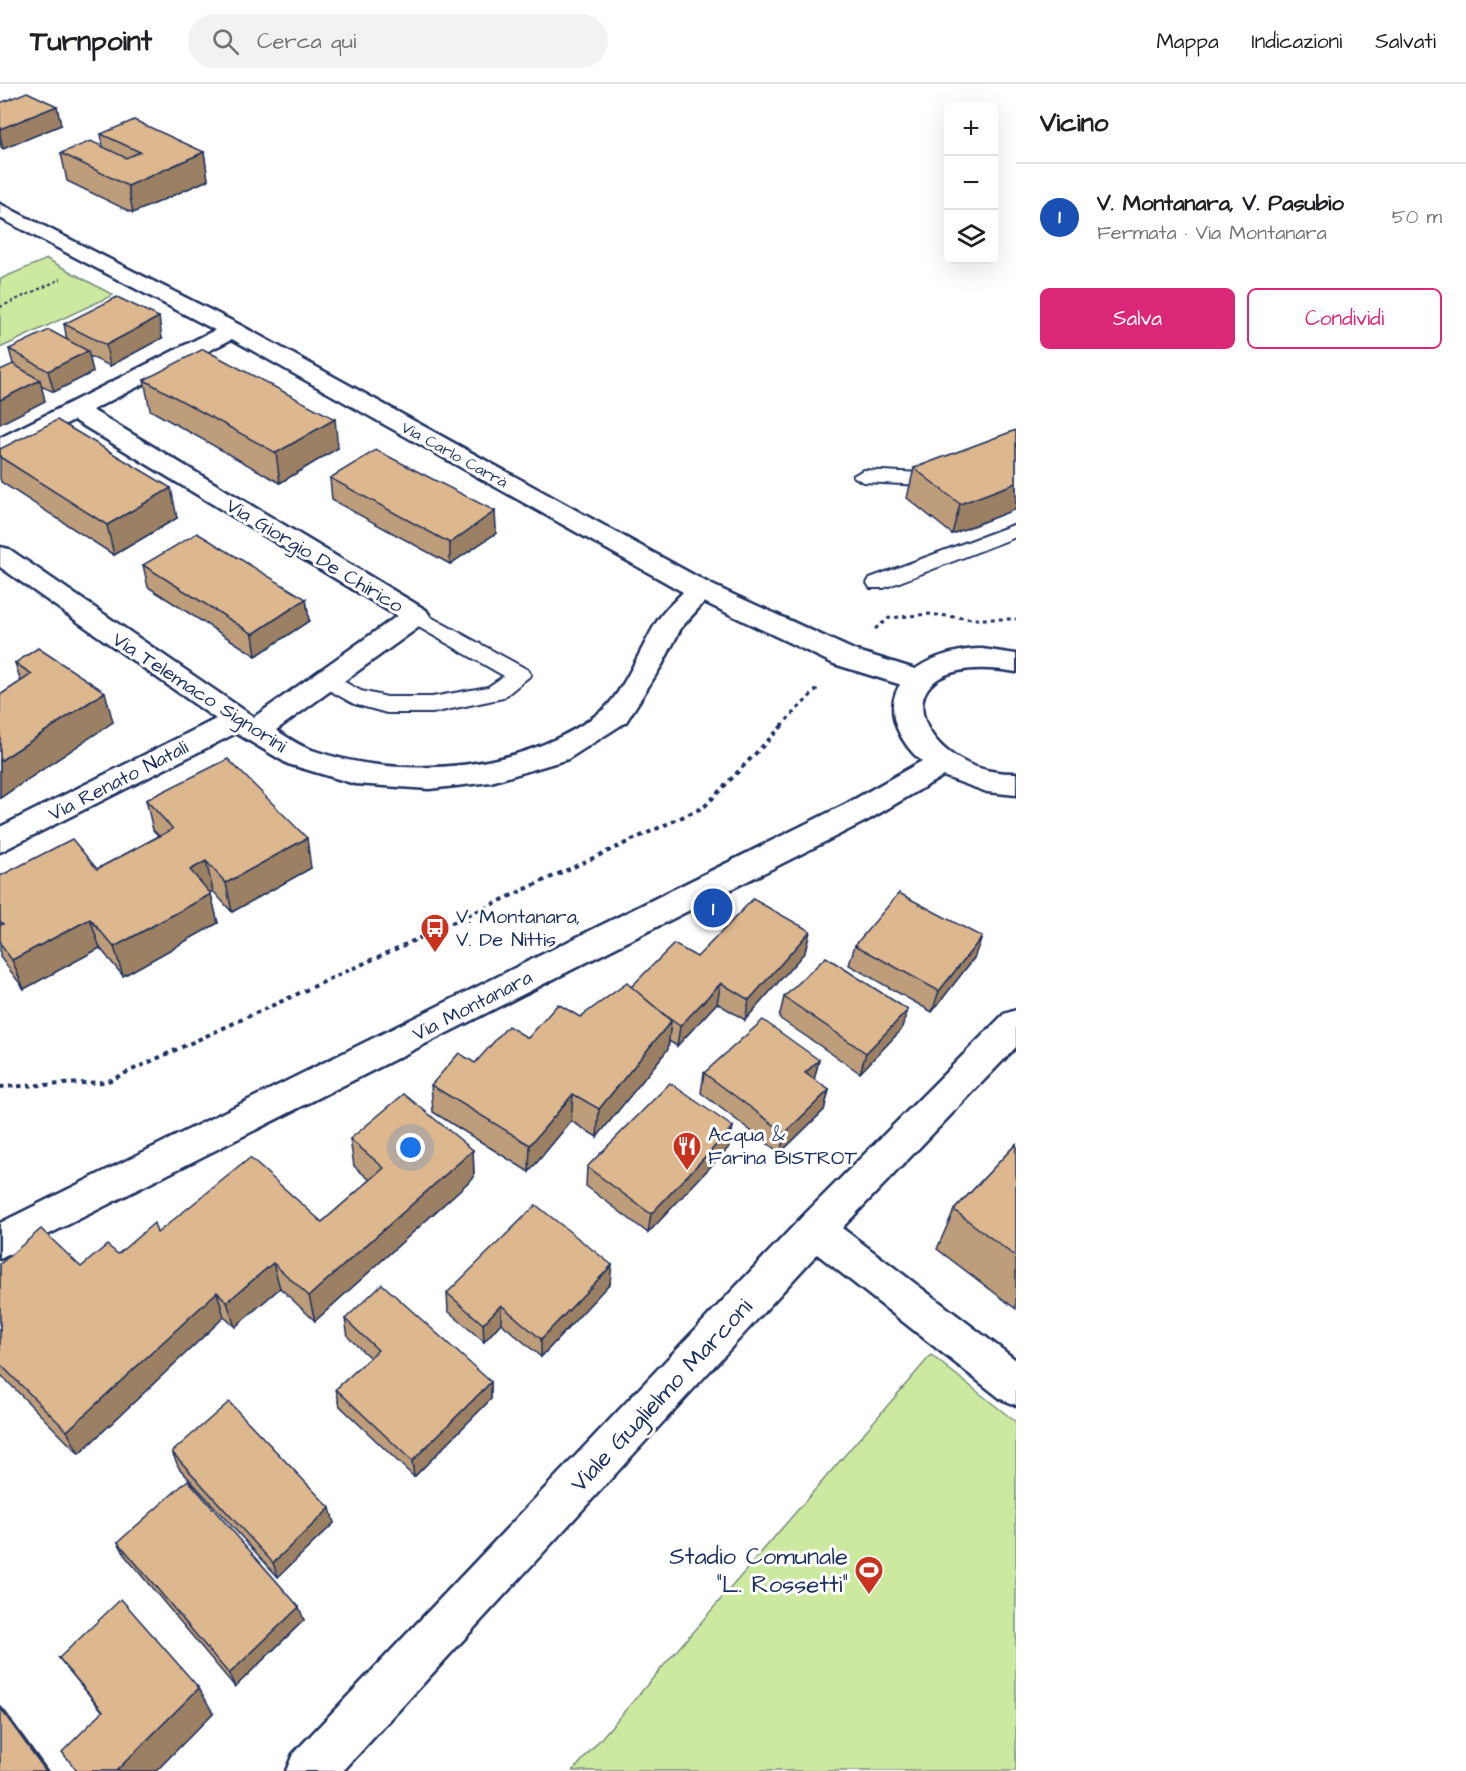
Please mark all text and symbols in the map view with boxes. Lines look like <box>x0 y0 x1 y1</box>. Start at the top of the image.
search box <box>188 14 608 68</box>
text: Turnpoint <box>30 22 152 61</box>
icon: search <box>209 25 242 58</box>
text: Cerca qui <box>257 26 356 57</box>
text: Mappa <box>1156 27 1219 56</box>
text: Indicazioni <box>1252 27 1342 56</box>
text: Salvati <box>1375 27 1436 56</box>
map controls <box>944 102 998 264</box>
button: + <box>944 102 998 156</box>
text: Vicino <box>1040 105 1108 141</box>
button: − <box>944 156 998 210</box>
text: V. Montanara, V. Pasubio <box>1097 188 1344 219</box>
text: 1 <box>1058 203 1061 231</box>
text: 50 m <box>1392 203 1442 231</box>
button: layers <box>944 210 998 264</box>
text: Fermata · Via Montanara <box>1097 219 1327 247</box>
button: Salva <box>1040 288 1235 349</box>
button: Condividi <box>1247 288 1442 349</box>
street label: Via Carlo Carrà <box>397 417 512 493</box>
street label: Via Giorgio De Chirico <box>220 492 408 621</box>
street label: Via Telemaco Signorini <box>106 626 292 761</box>
street label: Via Renato Natali <box>44 734 193 828</box>
pin: 1 <box>694 886 732 930</box>
place label: V. Montanara, V. De Nittis <box>456 903 580 954</box>
bus stop icon: V. Montanara, V. De Nittis <box>419 912 451 954</box>
street label: Via Montanara <box>408 964 537 1048</box>
place label: Acqua & Farina BISTROT <box>708 1121 857 1172</box>
restaurant icon: Acqua & Farina BISTROT <box>671 1130 703 1172</box>
your location <box>396 1133 425 1162</box>
street label: Viale Guglielmo Marconi <box>563 1291 762 1501</box>
place label: Stadio Comunale "L. Rossetti" <box>669 1540 848 1602</box>
sports icon: Stadio Comunale "L. Rossetti" <box>853 1554 885 1596</box>

